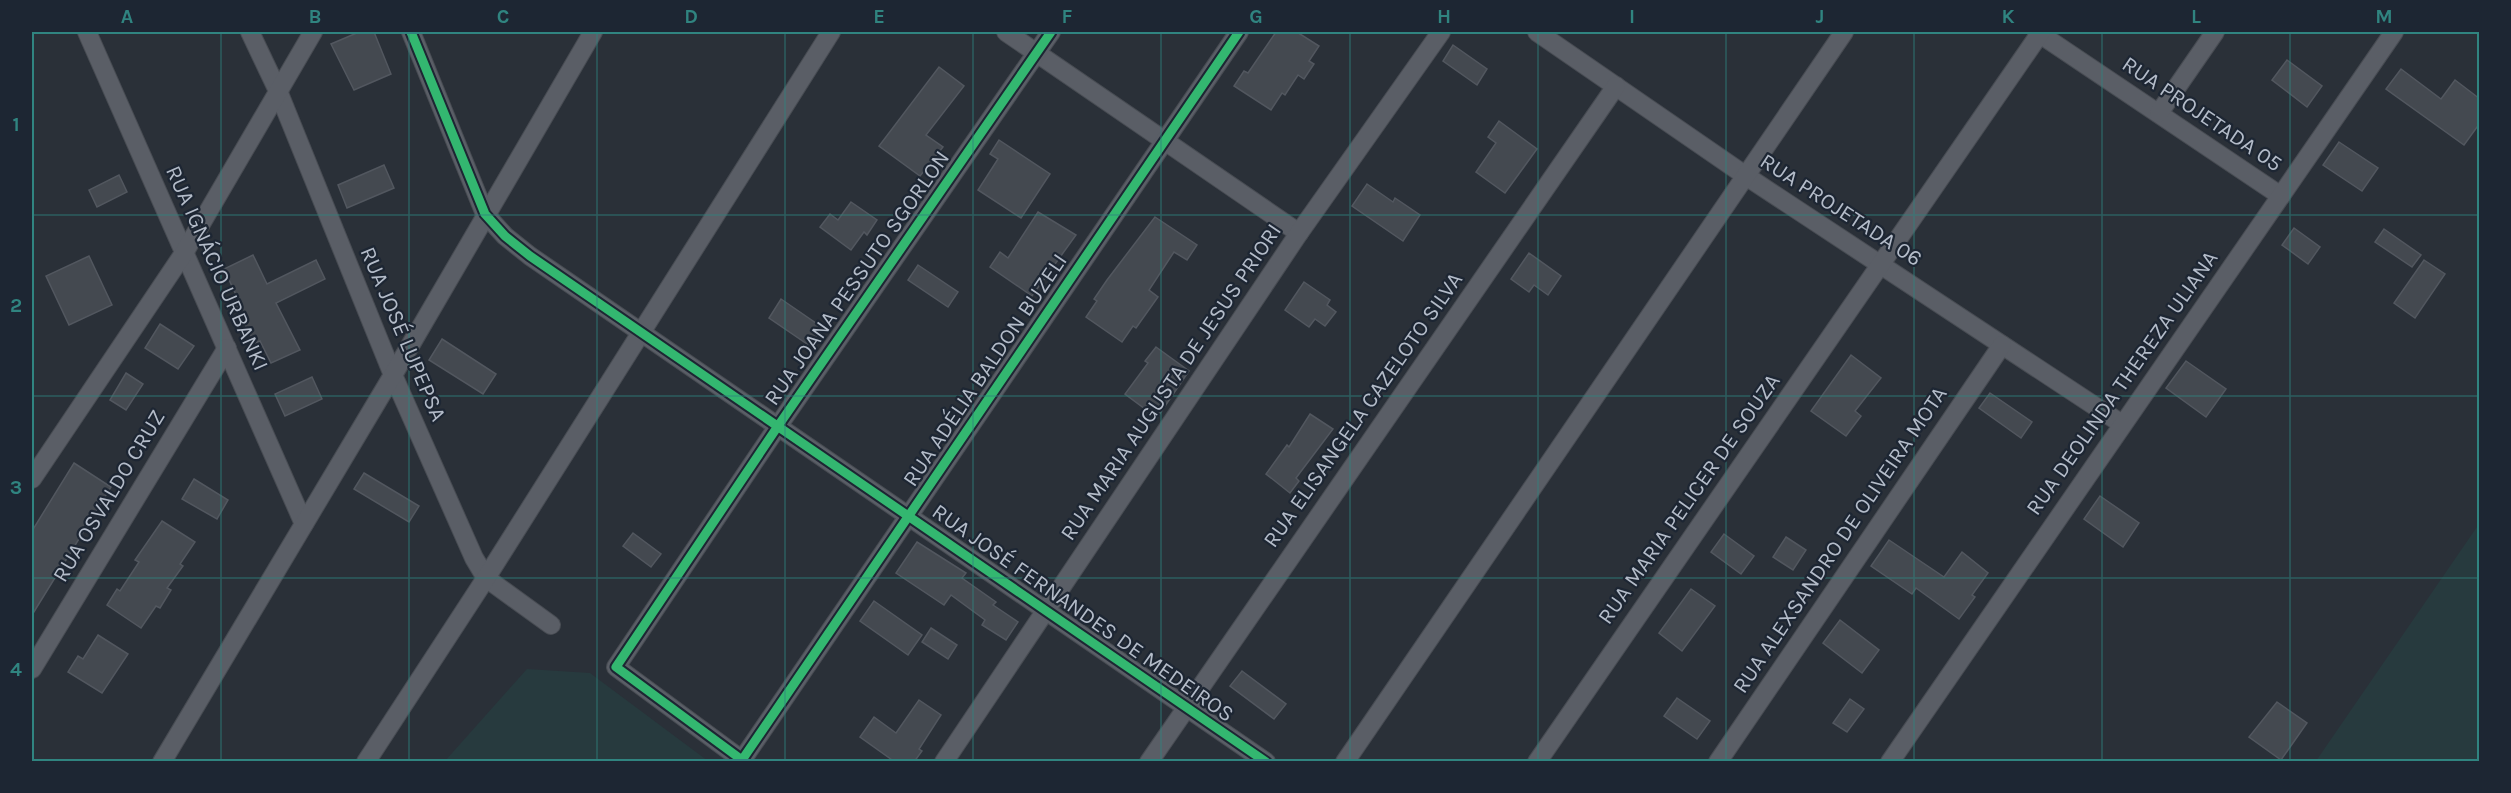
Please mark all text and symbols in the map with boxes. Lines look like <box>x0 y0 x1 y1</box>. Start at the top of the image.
text: A <box>121 5 134 28</box>
text: B <box>309 5 321 28</box>
text: C <box>497 5 509 28</box>
text: D <box>684 5 698 28</box>
text: E <box>873 5 885 28</box>
text: F <box>1062 5 1073 28</box>
text: G <box>1249 5 1263 28</box>
text: H <box>1437 5 1451 28</box>
text: I <box>1629 5 1635 28</box>
text: J <box>1816 5 1824 28</box>
text: K <box>2001 5 2015 28</box>
text: L <box>2191 5 2201 28</box>
text: M <box>2375 5 2393 28</box>
street label: RUA PROJETADA 05 <box>2117 51 2287 177</box>
text: 1 <box>12 113 20 136</box>
street label: RUA JOANA PESSUTO SGORLON <box>759 146 955 410</box>
street label: RUA PROJETADA 06 <box>1755 148 1927 272</box>
street label: RUA IGNÁCIO URBANKI <box>160 161 275 374</box>
street label: RUA MARIA AUGUSTA DE JESUS PRIORI <box>1055 219 1287 545</box>
street label: RUA JOSÉ LUPEPSA <box>355 242 453 425</box>
street label: RUA DEOLINDA THEREZA ULIANA <box>2021 246 2224 520</box>
street label: RUA ADÉLIA BALDON BUZELI <box>897 248 1073 491</box>
street label: RUA ELISANGELA CAZELOTO SILVA <box>1258 267 1468 552</box>
text: 2 <box>10 294 22 317</box>
street label: RUA MARIA PELICER DE SOUZA <box>1592 369 1786 629</box>
street label: RUA ALEXSANDRO DE OLIVEIRA MOTA <box>1727 382 1953 698</box>
street label: RUA OSVALDO CRUZ <box>47 405 171 587</box>
text: 3 <box>10 476 22 499</box>
street label: RUA JOSÉ FERNANDES DE MEDEIROS <box>927 498 1239 728</box>
text: 4 <box>10 658 22 681</box>

